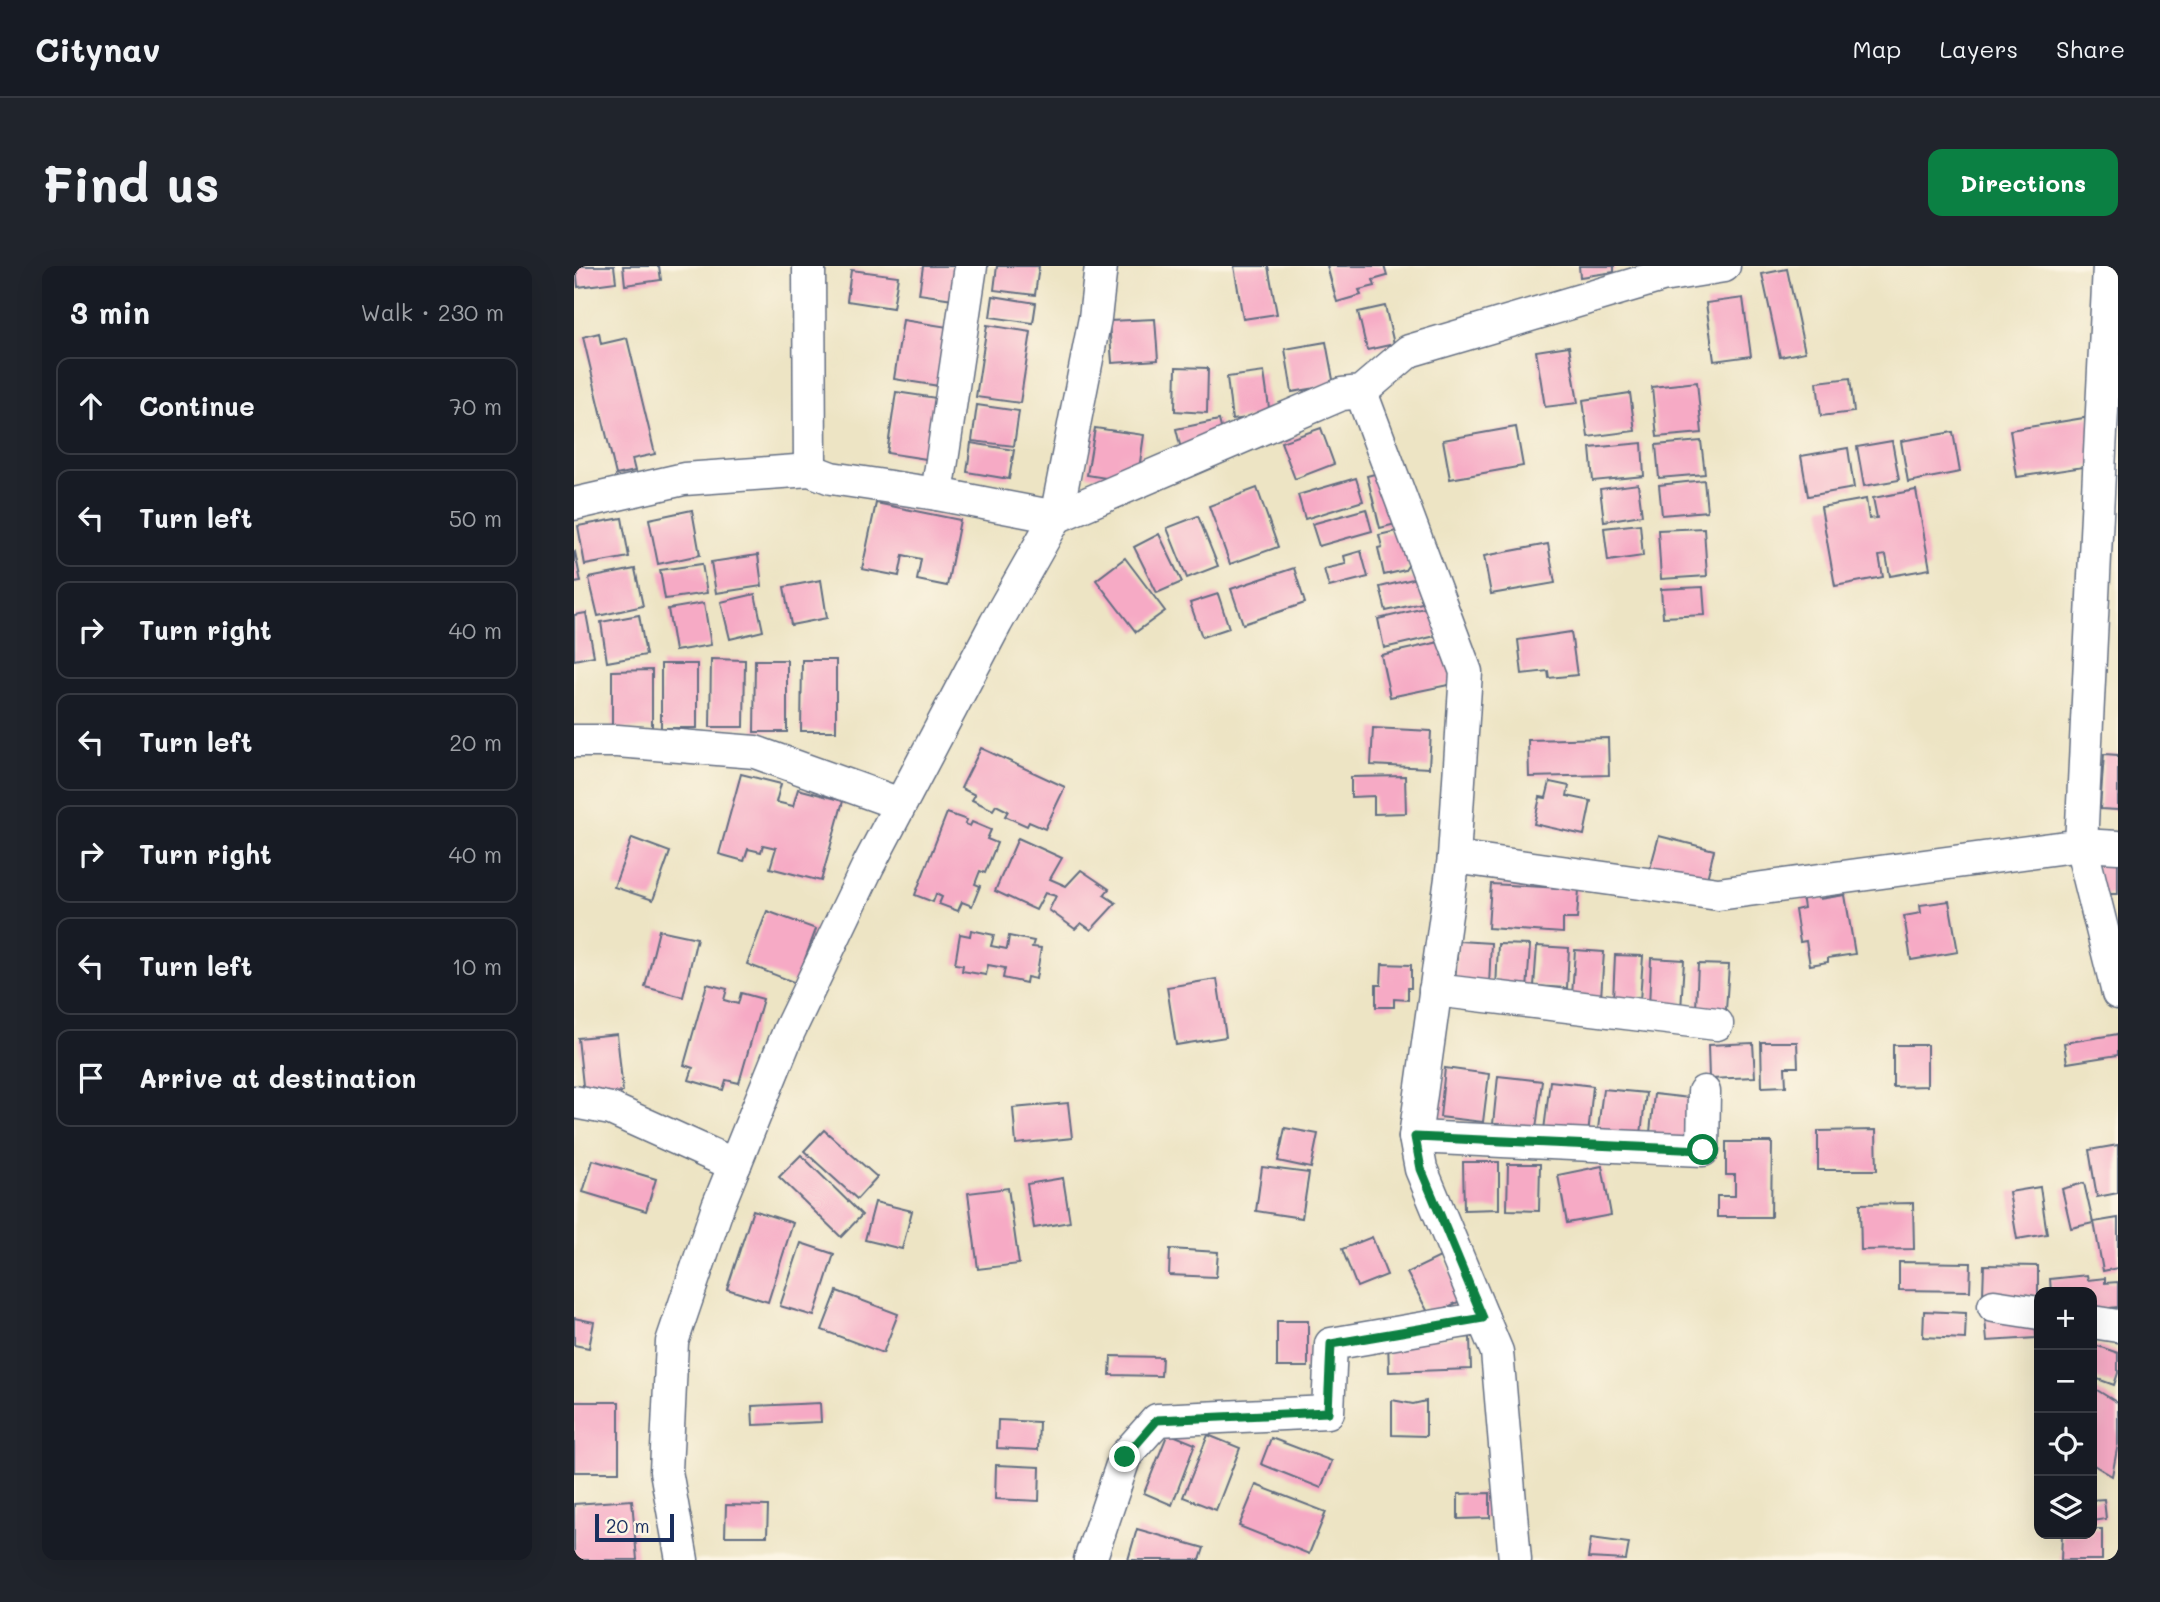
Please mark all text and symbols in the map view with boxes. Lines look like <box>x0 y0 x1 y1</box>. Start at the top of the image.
text: Citynav <box>35 27 160 70</box>
text: Map <box>1853 33 1901 64</box>
text: Layers <box>1939 33 2018 64</box>
text: Share <box>2056 33 2125 64</box>
button: Directions <box>1928 149 2118 216</box>
text: Find us <box>42 151 220 214</box>
text: 3 min <box>70 292 150 332</box>
text: Walk · 230 m <box>361 297 504 327</box>
icon: ahead <box>72 387 110 425</box>
text: Continue <box>139 389 255 423</box>
text: 70 m <box>449 391 502 421</box>
icon: left <box>72 499 110 537</box>
text: Turn left <box>139 501 252 535</box>
text: 50 m <box>449 503 502 533</box>
icon: right <box>72 611 110 649</box>
text: Turn right <box>139 613 272 647</box>
text: 40 m <box>449 615 502 645</box>
icon: left <box>72 723 110 761</box>
text: Turn left <box>139 725 252 759</box>
text: 20 m <box>449 727 502 757</box>
icon: right <box>72 835 110 873</box>
text: Turn right <box>139 837 272 871</box>
text: 40 m <box>449 839 502 869</box>
icon: left <box>72 947 110 985</box>
text: Turn left <box>139 949 252 983</box>
text: 10 m <box>452 951 502 981</box>
icon: arrive <box>72 1059 110 1097</box>
text: Arrive at destination <box>139 1061 416 1095</box>
route start <box>1687 1134 1718 1165</box>
map controls <box>2034 1287 2097 1539</box>
button: + <box>2034 1287 2097 1350</box>
button: − <box>2034 1350 2097 1413</box>
button: locate <box>2034 1413 2097 1476</box>
route end <box>1109 1441 1140 1472</box>
button: layers <box>2034 1476 2097 1539</box>
scale bar <box>595 1511 674 1543</box>
text: 20 m <box>606 1513 650 1538</box>

